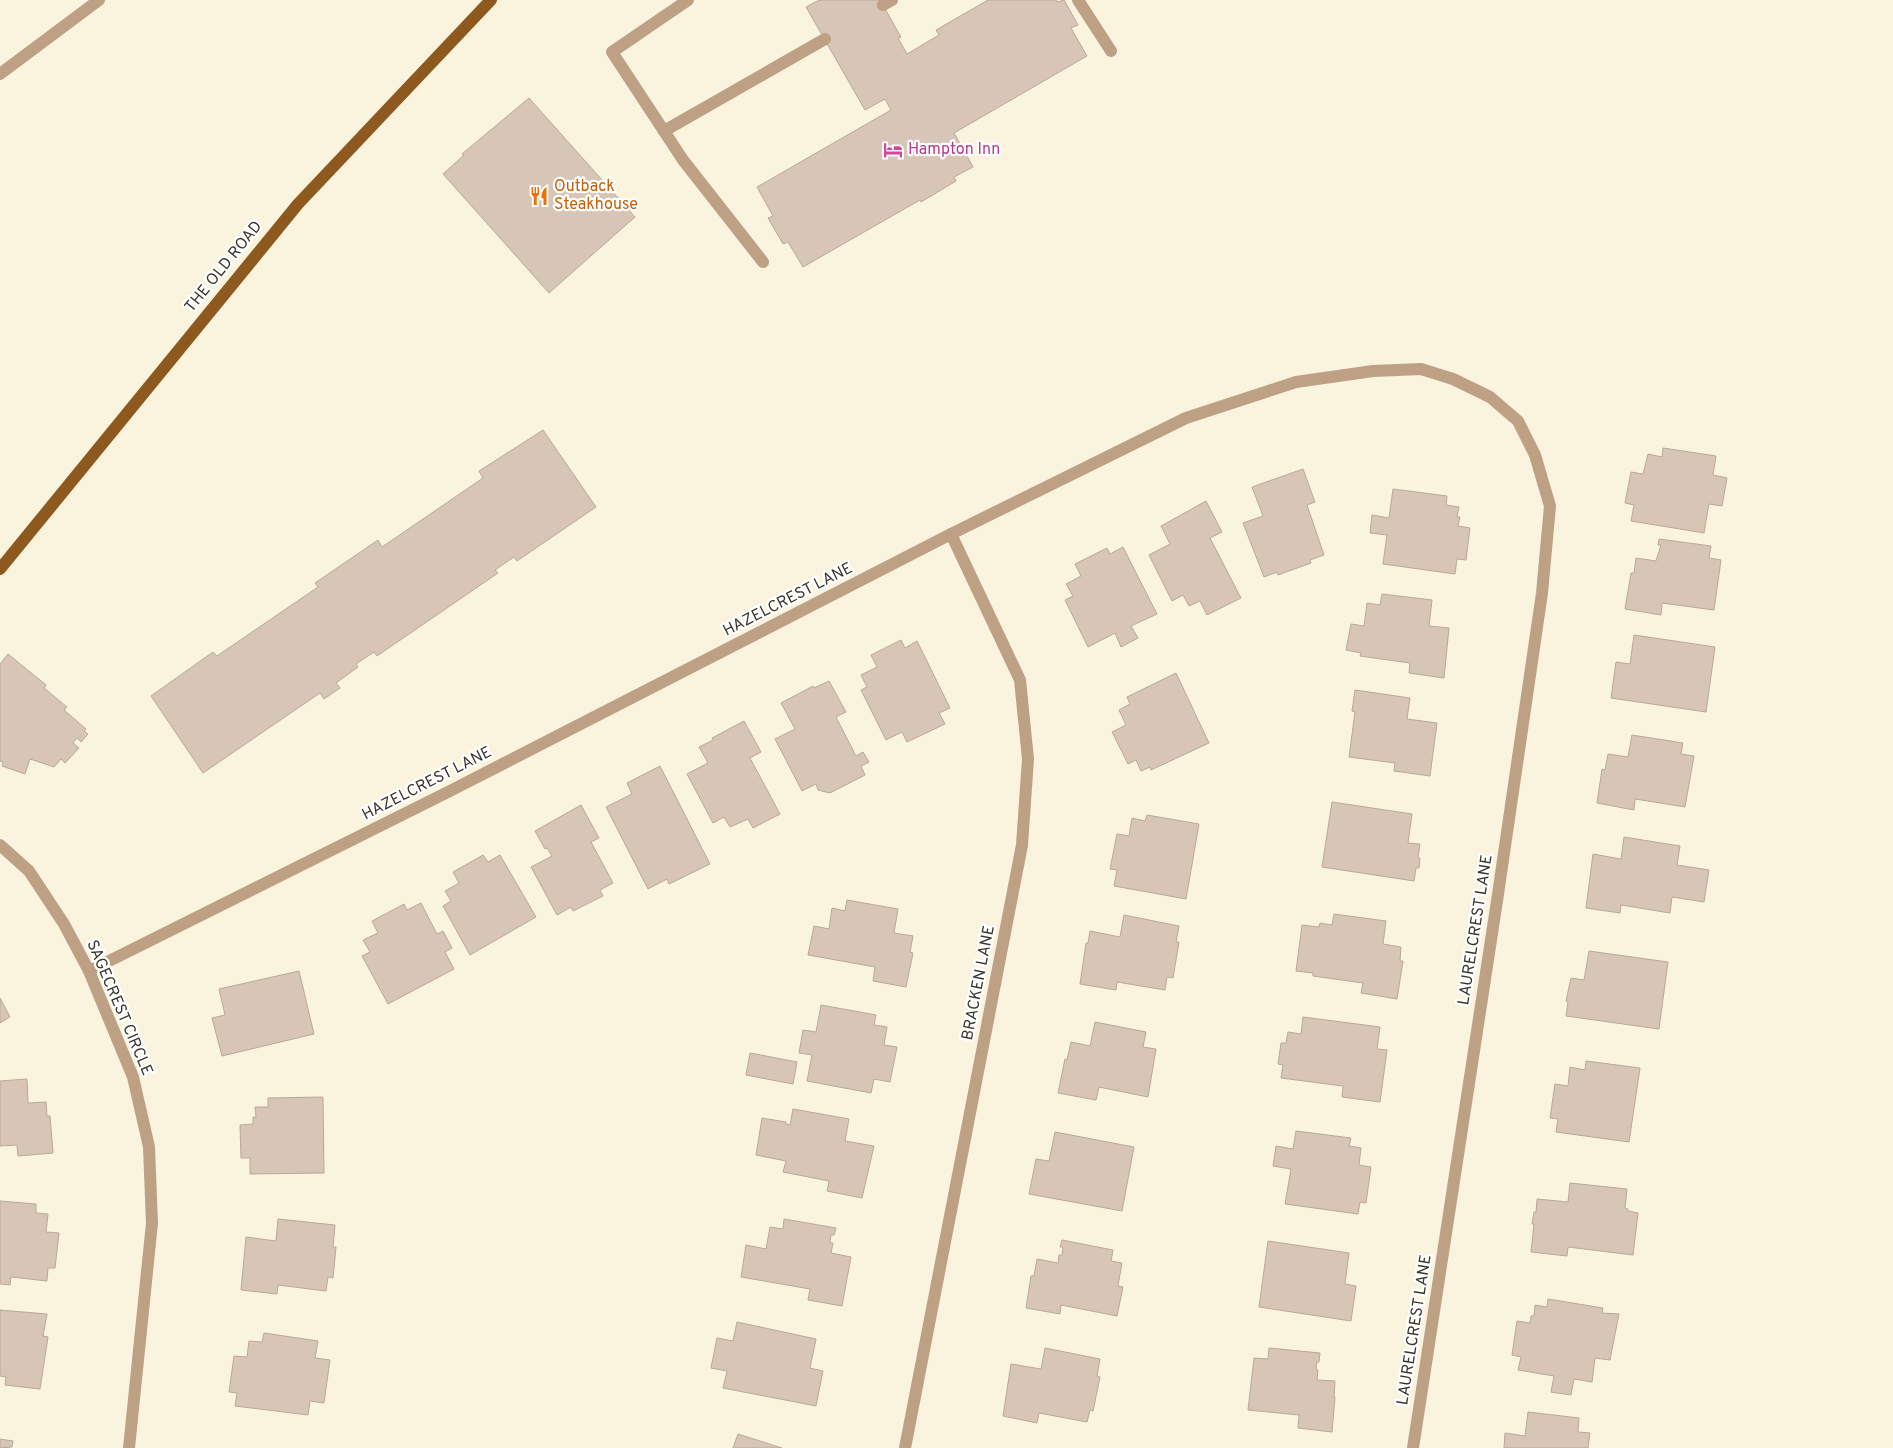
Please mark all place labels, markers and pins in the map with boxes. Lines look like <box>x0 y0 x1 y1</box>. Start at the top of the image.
hotel icon: Hampton Inn <box>882 139 904 161</box>
place label: Hampton Inn <box>908 140 1000 160</box>
place label: Outback Steakhouse <box>554 177 638 215</box>
restaurant icon: Outback Steakhouse <box>528 185 550 207</box>

